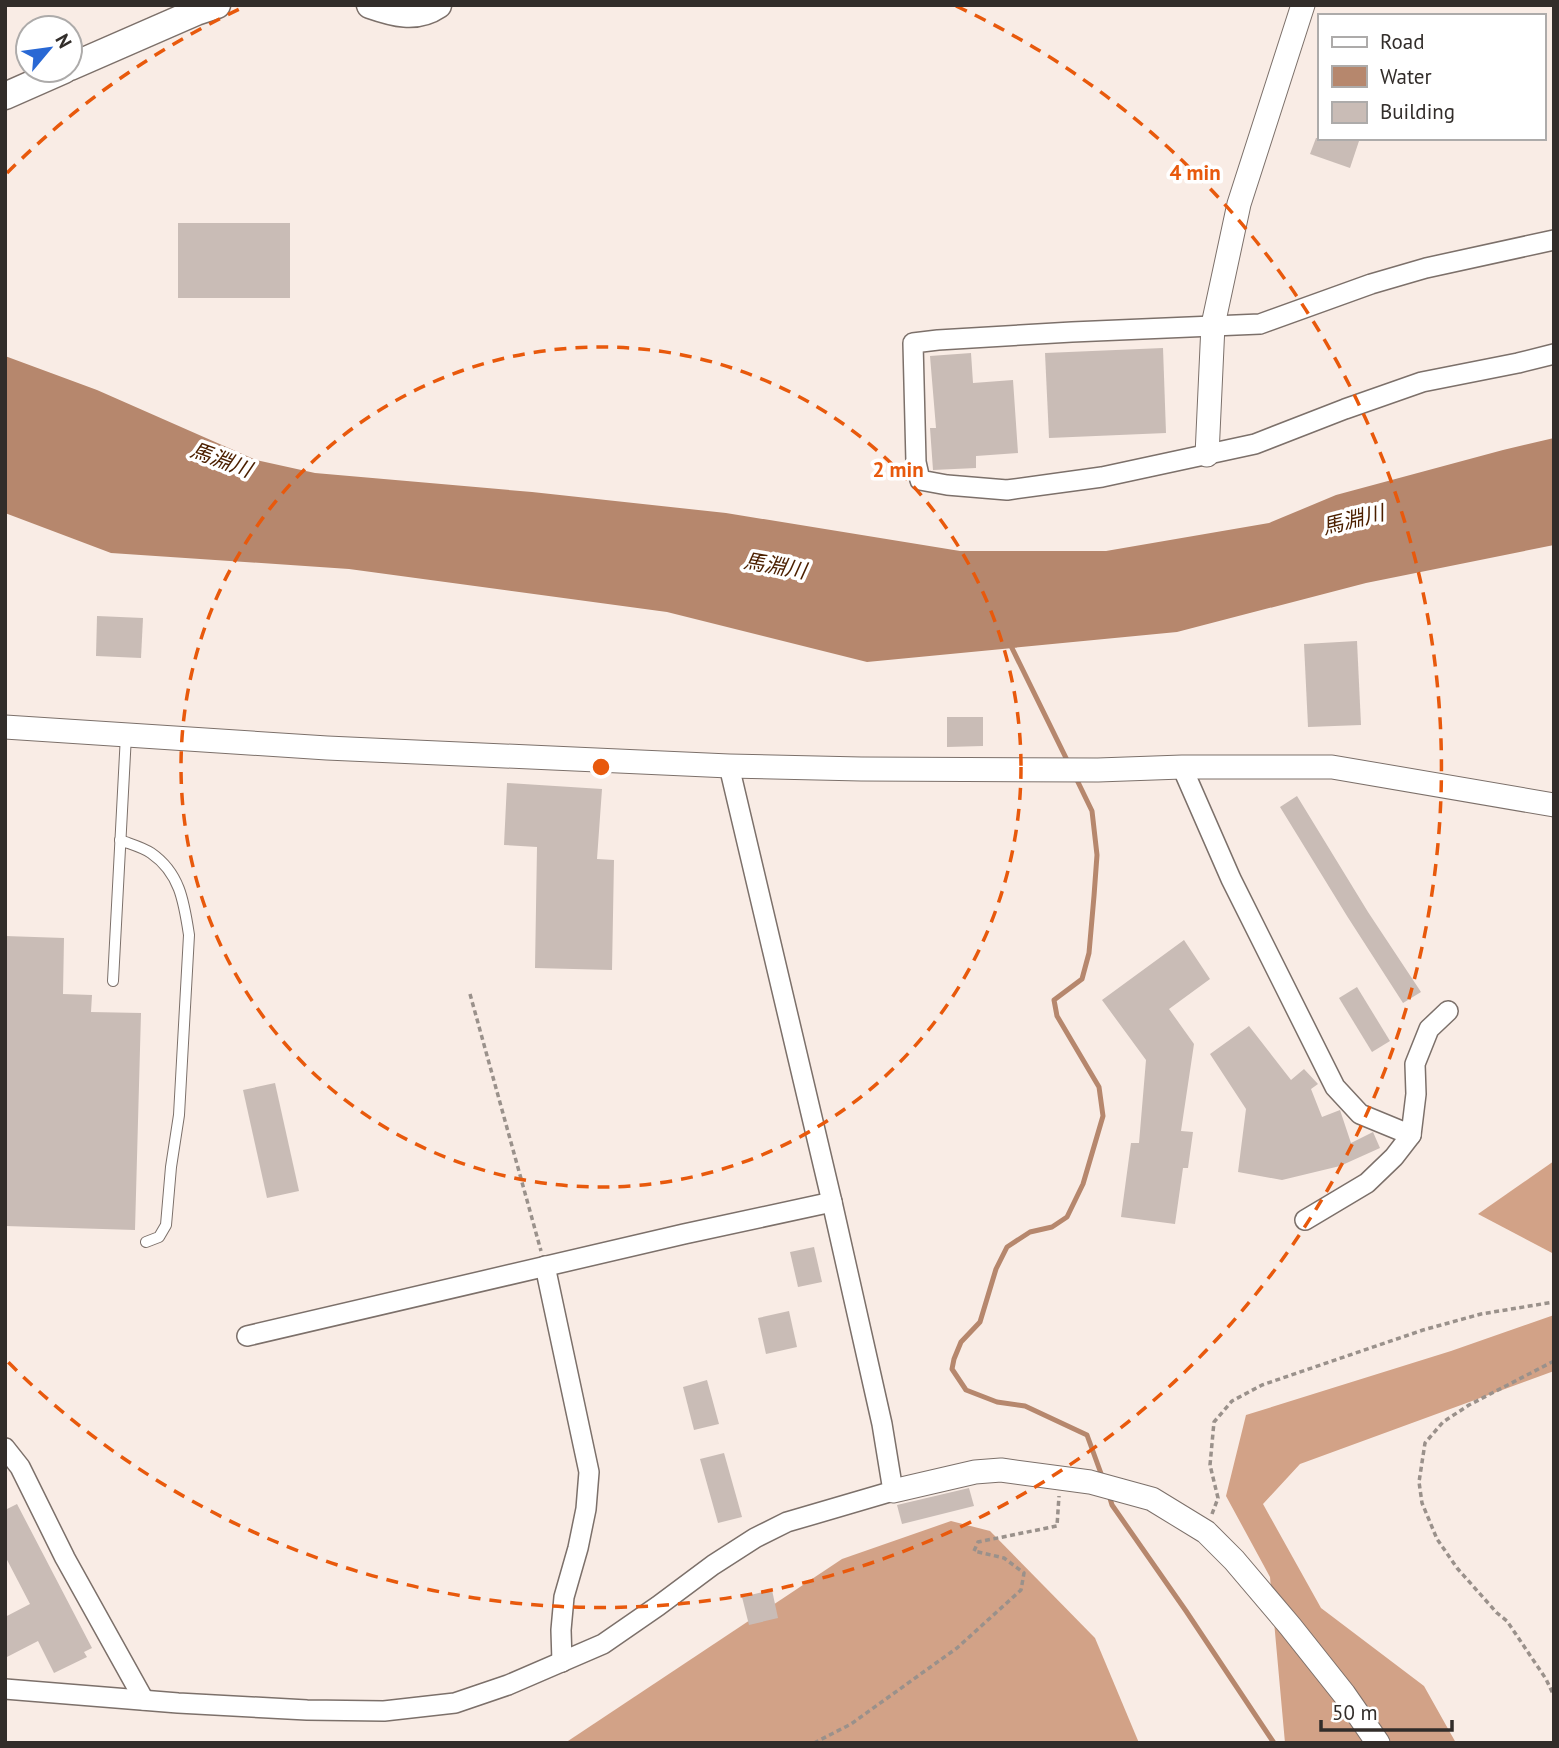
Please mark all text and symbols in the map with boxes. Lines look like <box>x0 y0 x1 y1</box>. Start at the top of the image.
north arrow <box>14 14 84 84</box>
legend <box>1318 14 1545 140</box>
text: Road <box>1380 28 1424 55</box>
text: N <box>50 29 77 52</box>
text: Water <box>1380 63 1432 90</box>
text: Building <box>1380 98 1455 125</box>
text: 4 min <box>1169 159 1221 186</box>
water label: 馬淵川 <box>187 436 257 484</box>
text: 2 min <box>872 456 924 483</box>
water label: 馬淵川 <box>1319 498 1389 540</box>
water label: 馬淵川 <box>742 547 810 585</box>
centre of rings <box>589 755 613 779</box>
scale bar <box>1321 1688 1452 1732</box>
text: 50 m <box>1332 1699 1378 1726</box>

